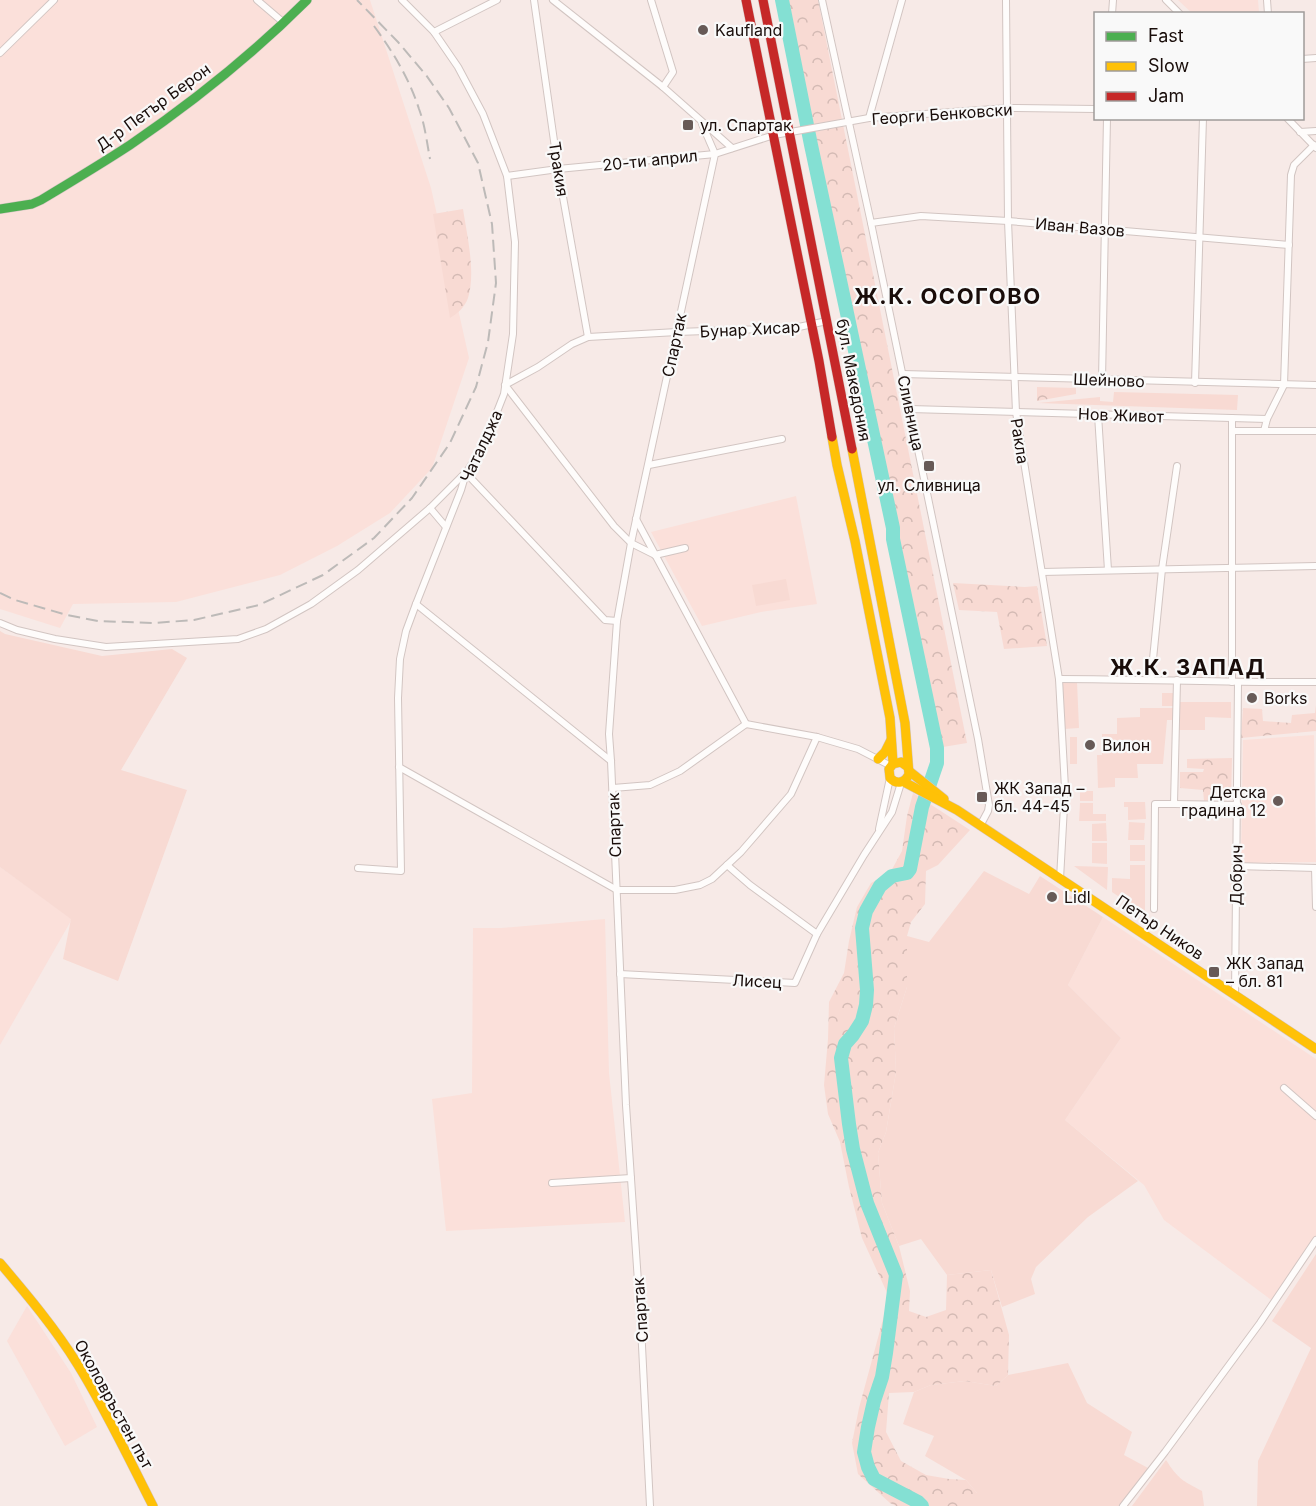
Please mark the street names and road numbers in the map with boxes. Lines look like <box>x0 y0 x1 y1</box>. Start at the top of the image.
street label: Д-р Петър Берон <box>92 59 214 155</box>
street label: Георги Бенковски <box>871 99 1013 129</box>
street label: Тракия <box>545 140 573 198</box>
street label: 20-ти април <box>601 145 699 175</box>
street label: Иван Вазов <box>1034 213 1126 241</box>
street label: Спартак <box>657 311 691 379</box>
street label: Бунар Хисар <box>699 316 801 342</box>
street label: бул. Македония <box>832 317 876 443</box>
street label: Шейново <box>1073 369 1145 391</box>
street label: Сливница <box>893 373 929 453</box>
street label: Нов Живот <box>1078 404 1165 427</box>
street label: Чаталджа <box>455 407 507 485</box>
street label: Ракла <box>1007 417 1033 465</box>
street label: Спартак <box>603 792 625 858</box>
street label: Добрич <box>1225 844 1247 906</box>
street label: Петър Ников <box>1112 890 1208 964</box>
street label: Лисец <box>732 970 783 992</box>
street label: Спартак <box>628 1277 652 1343</box>
street label: Околовръстен път <box>70 1336 158 1473</box>

